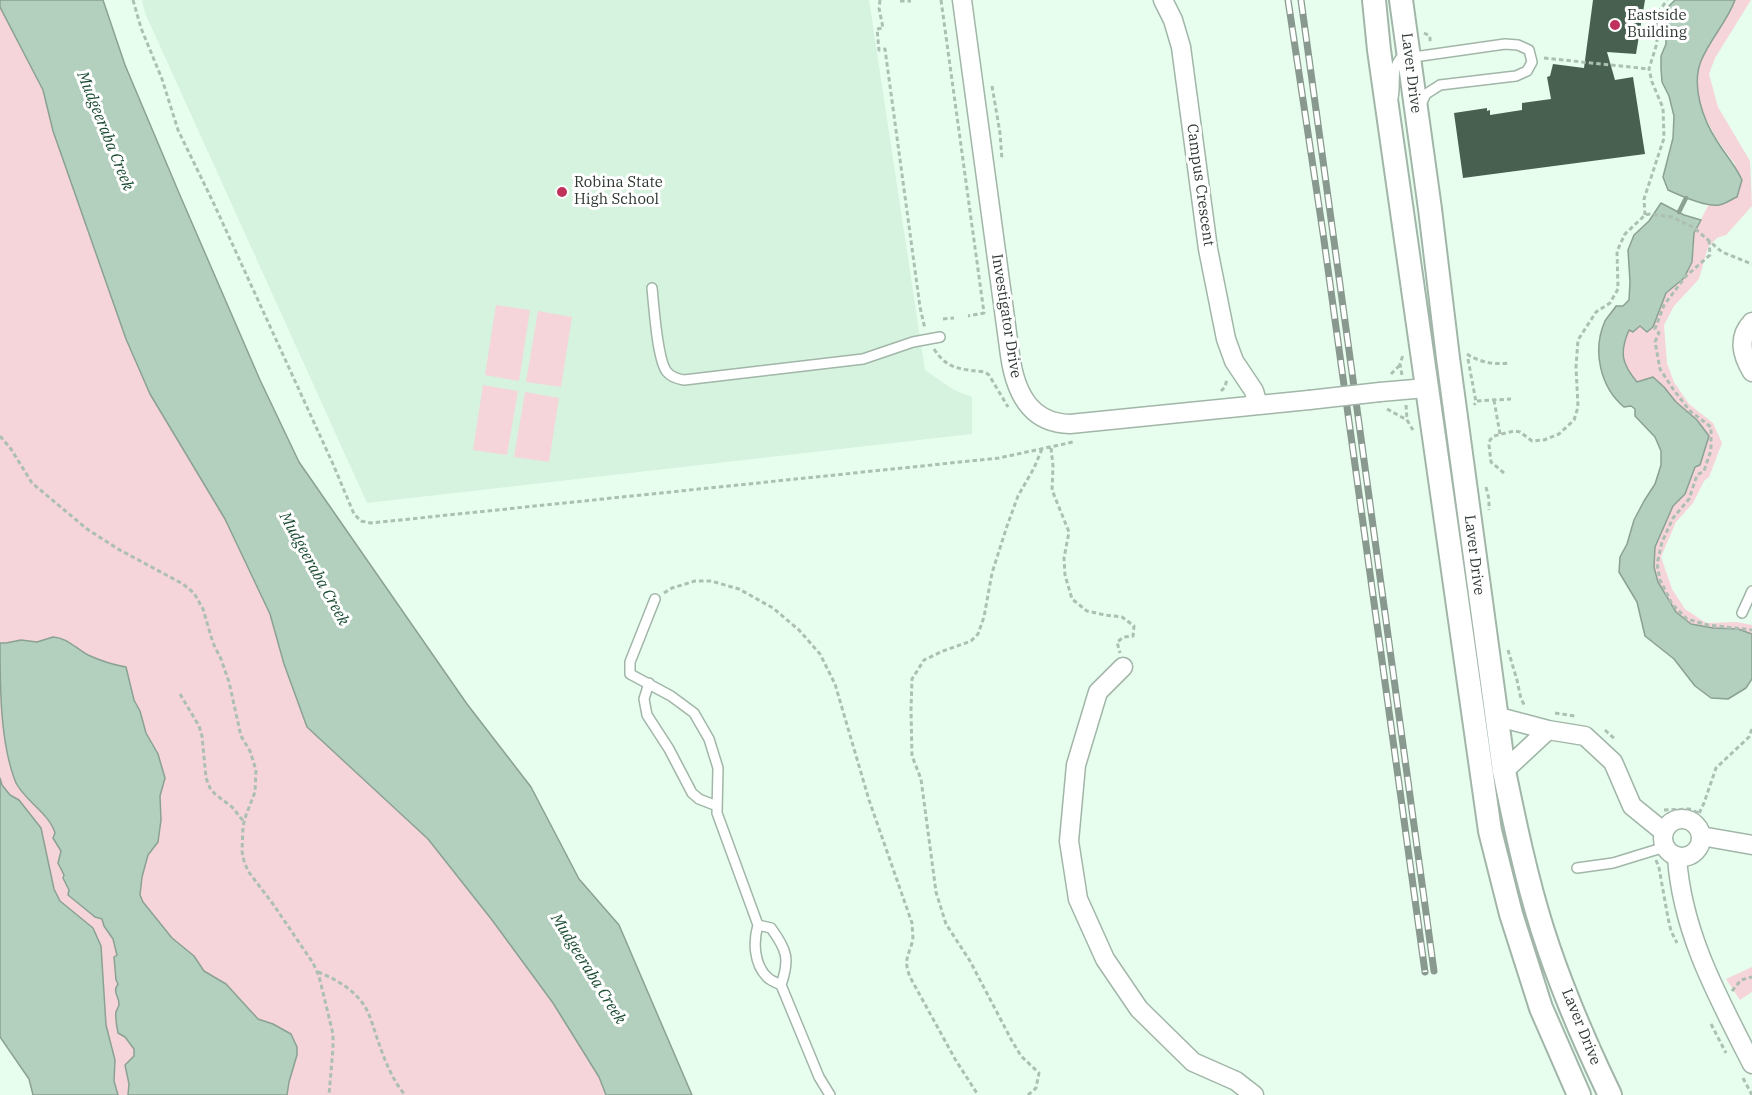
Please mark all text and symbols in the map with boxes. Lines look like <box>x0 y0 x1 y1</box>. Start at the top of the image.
place label: Eastside Building <box>1627 7 1687 42</box>
marker: Eastside Building <box>1608 18 1622 32</box>
street label: Laver Drive <box>1397 32 1425 114</box>
water label: Mudgeeraba Creek <box>72 69 138 193</box>
street label: Campus Crescent <box>1183 123 1217 247</box>
place label: Robina State High School <box>574 174 663 209</box>
marker: Robina State High School <box>555 185 569 199</box>
street label: Investigator Drive <box>987 253 1025 379</box>
water label: Mudgeeraba Creek <box>275 509 353 629</box>
street label: Laver Drive <box>1460 514 1488 596</box>
water label: Mudgeeraba Creek <box>546 910 630 1028</box>
street label: Laver Drive <box>1558 986 1604 1068</box>

